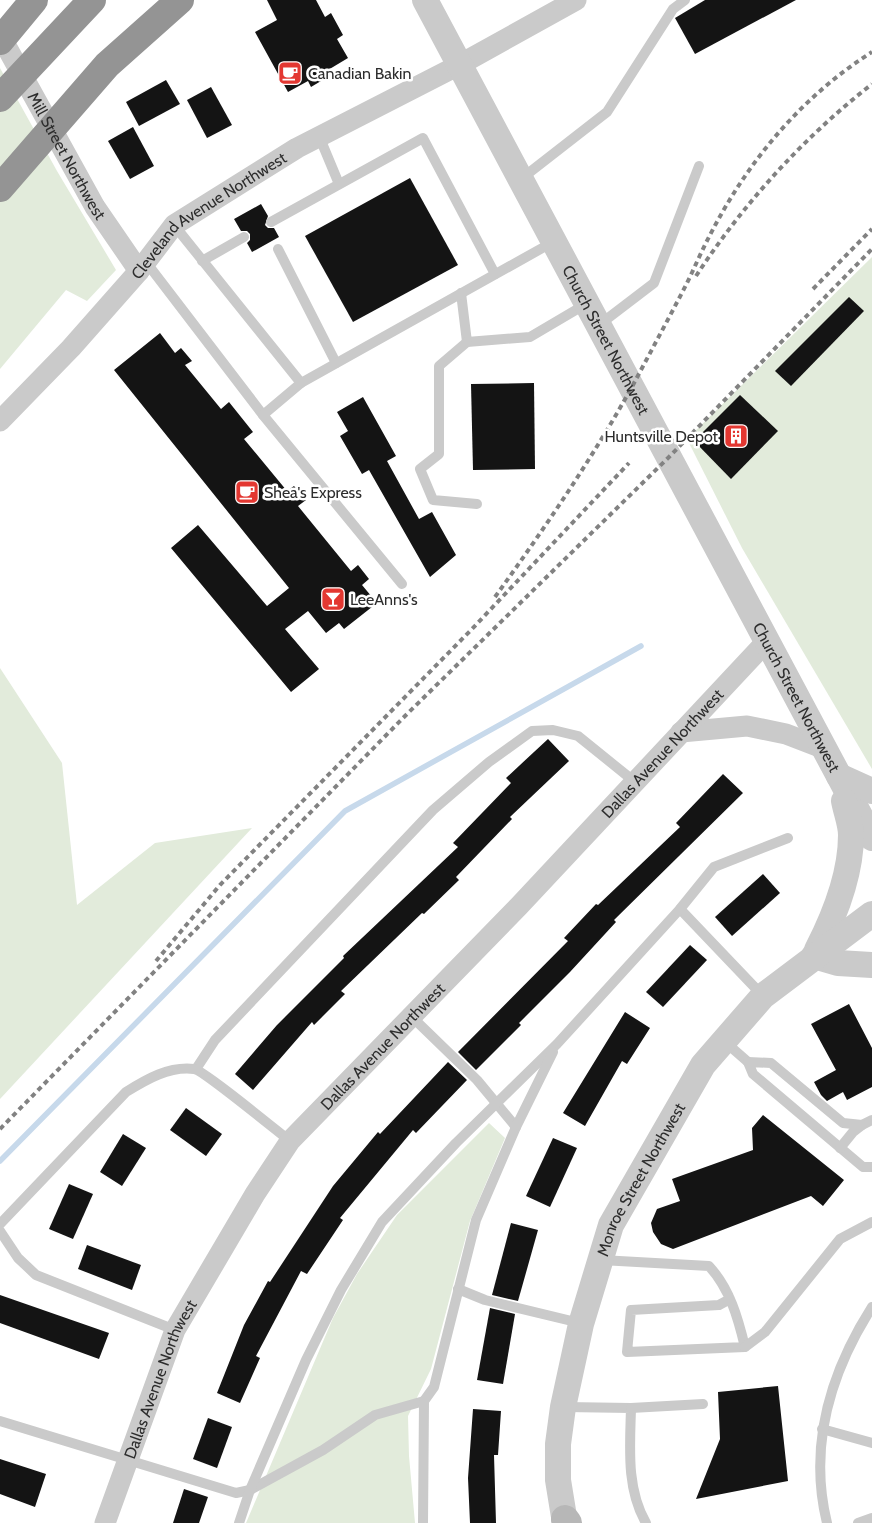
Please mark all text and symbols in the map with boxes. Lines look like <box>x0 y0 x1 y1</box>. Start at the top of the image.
cafe icon: Canadian Bakin <box>277 60 303 86</box>
place label: Canadian Bakin <box>308 64 411 83</box>
street label: Mill Street Northwest <box>23 89 110 224</box>
street label: Cleveland Avenue Northwest <box>127 148 290 283</box>
street label: Church Street Northwest <box>558 262 654 419</box>
building icon: Huntsville Depot <box>723 423 749 449</box>
place label: Huntsville Depot <box>604 427 719 446</box>
cafe icon: Shea's Express <box>234 479 260 505</box>
place label: Shea's Express <box>264 483 362 502</box>
bar icon: LeeAnns's <box>320 586 346 612</box>
place label: LeeAnns's <box>350 590 418 609</box>
street label: Church Street Northwest <box>749 619 844 776</box>
street label: Dallas Avenue Northwest <box>597 685 728 822</box>
street label: Dallas Avenue Northwest <box>317 979 449 1114</box>
street label: Monroe Street Northwest <box>593 1099 689 1259</box>
street label: Dallas Avenue Northwest <box>120 1296 201 1461</box>

